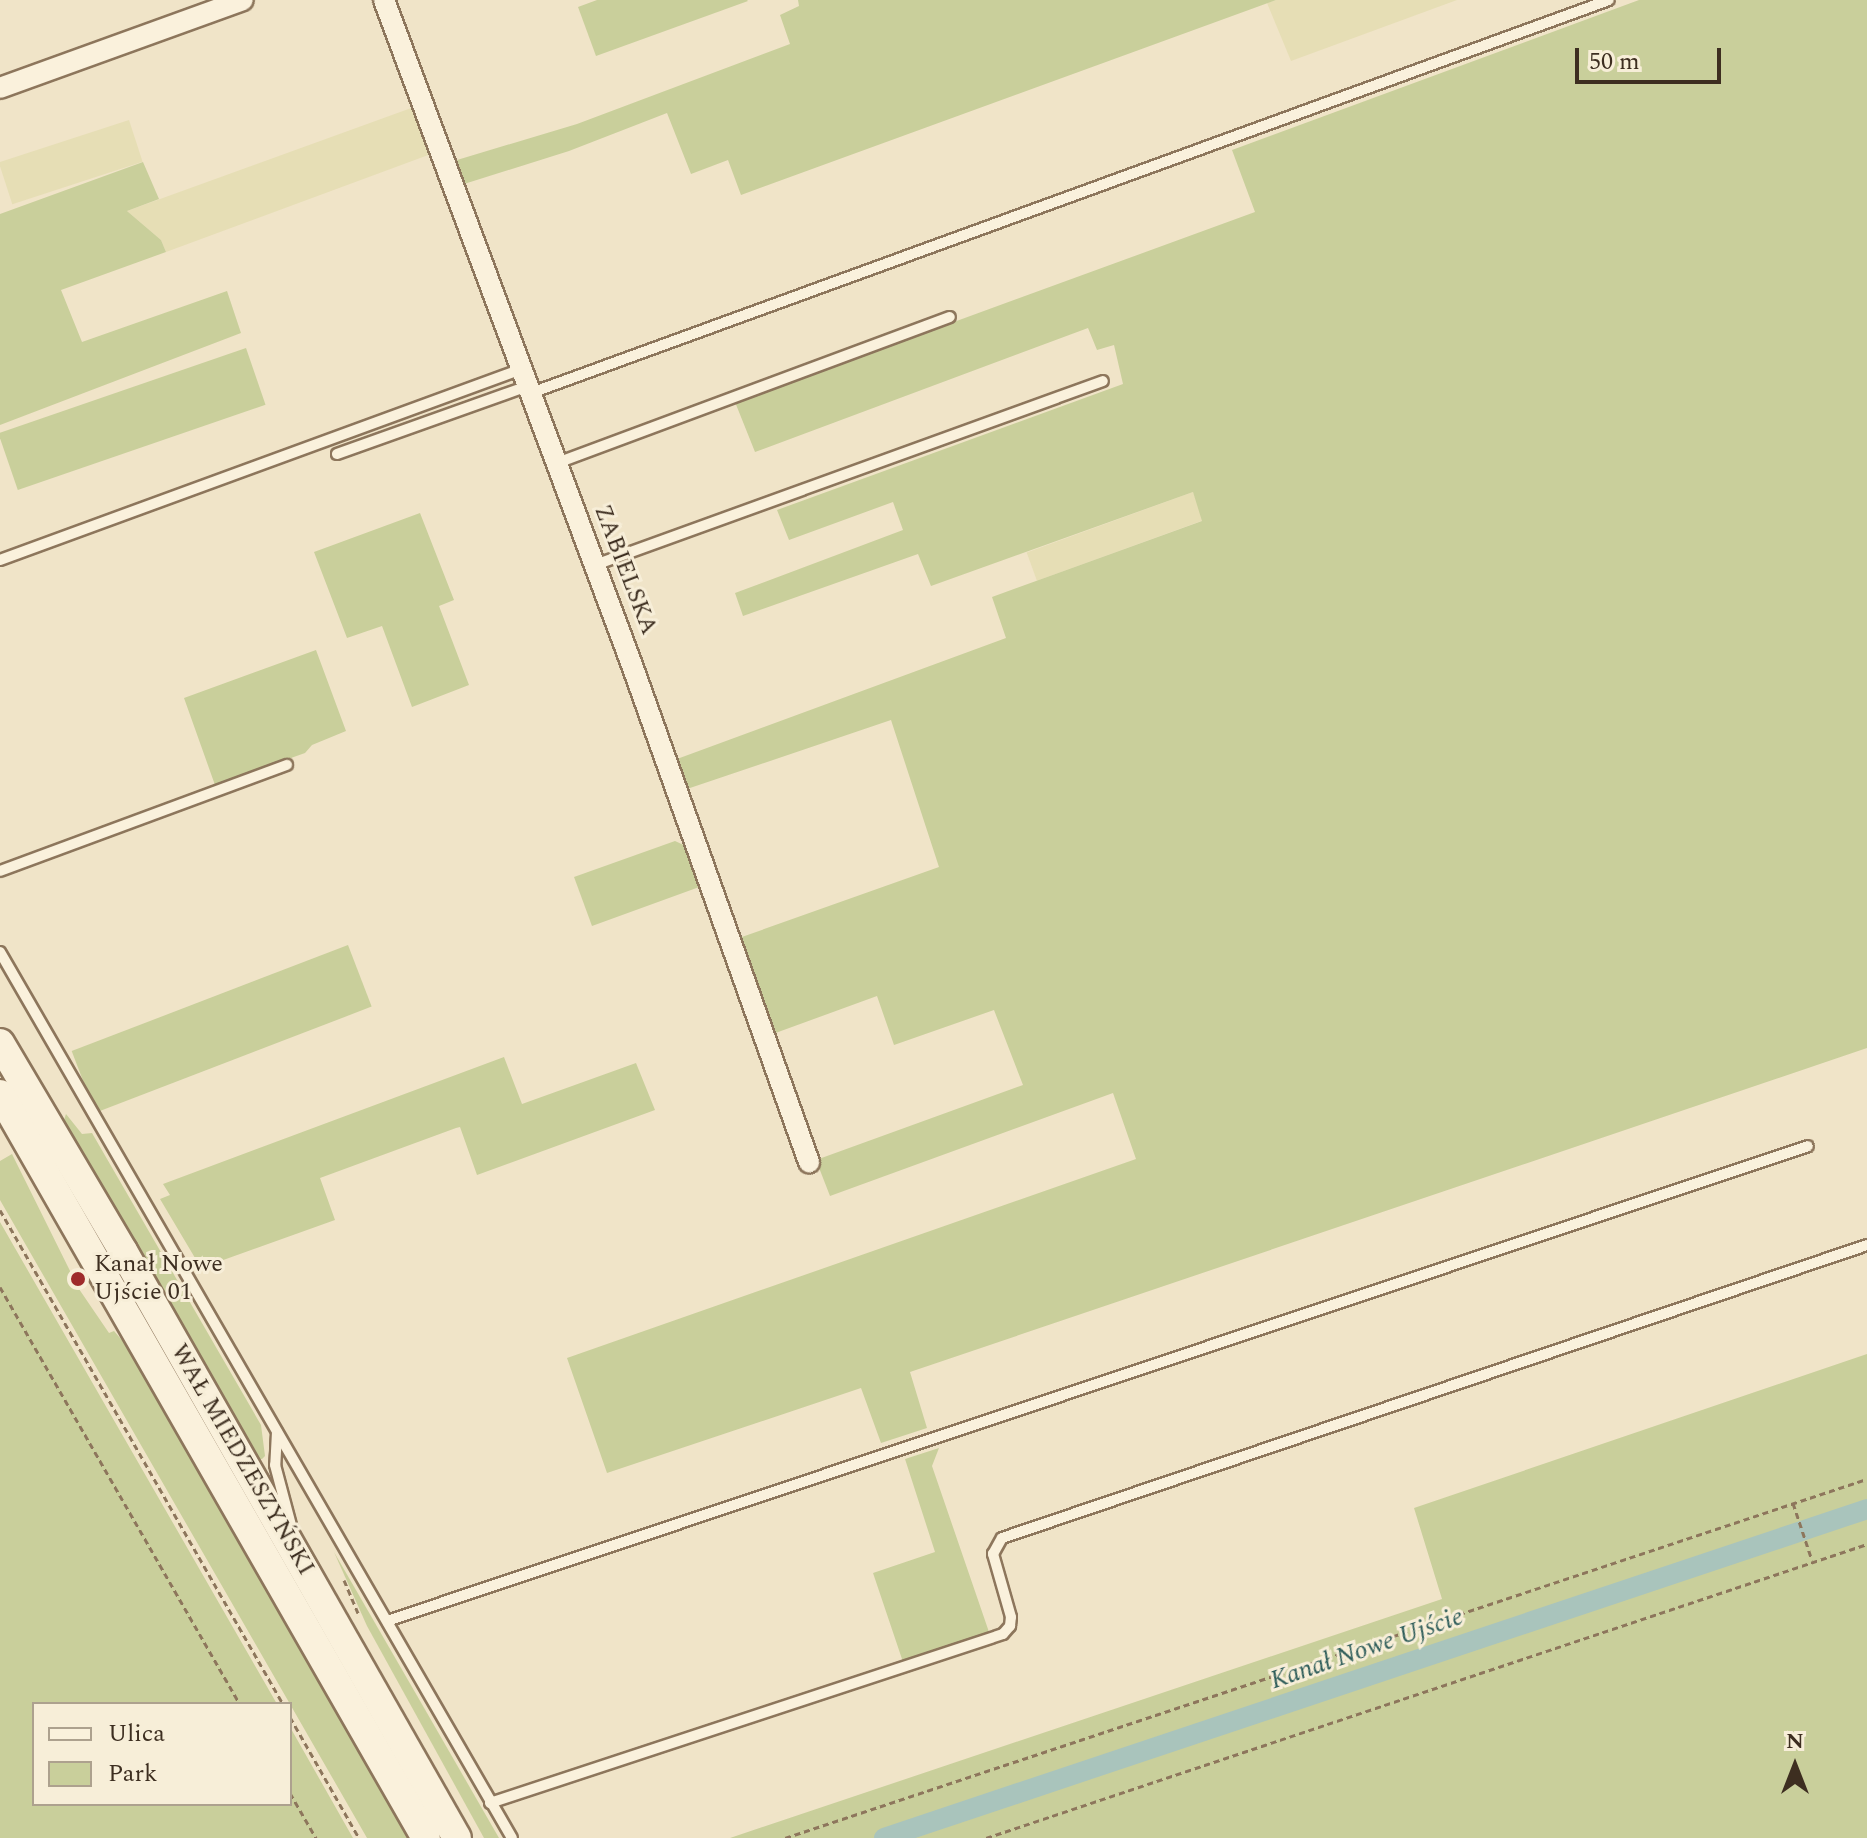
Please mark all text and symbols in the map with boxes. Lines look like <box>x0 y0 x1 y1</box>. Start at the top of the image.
scale bar <box>1579 32 1725 82</box>
text: 50 m <box>1589 44 1640 80</box>
street label: ZABIELSKA <box>587 501 663 639</box>
place label: Kanał Nowe Ujście 01 <box>94 1251 223 1307</box>
marker: Kanał Nowe Ujście 01 <box>69 1270 87 1288</box>
street label: WAŁ MIEDZESZYŃSKI <box>164 1339 320 1581</box>
water label: Kanał Nowe Ujście <box>1266 1601 1468 1697</box>
legend <box>32 1702 292 1806</box>
text: Ulica <box>108 1716 165 1752</box>
text: N <box>1786 1725 1804 1758</box>
north arrow <box>1755 1726 1835 1806</box>
text: Park <box>108 1756 158 1792</box>

